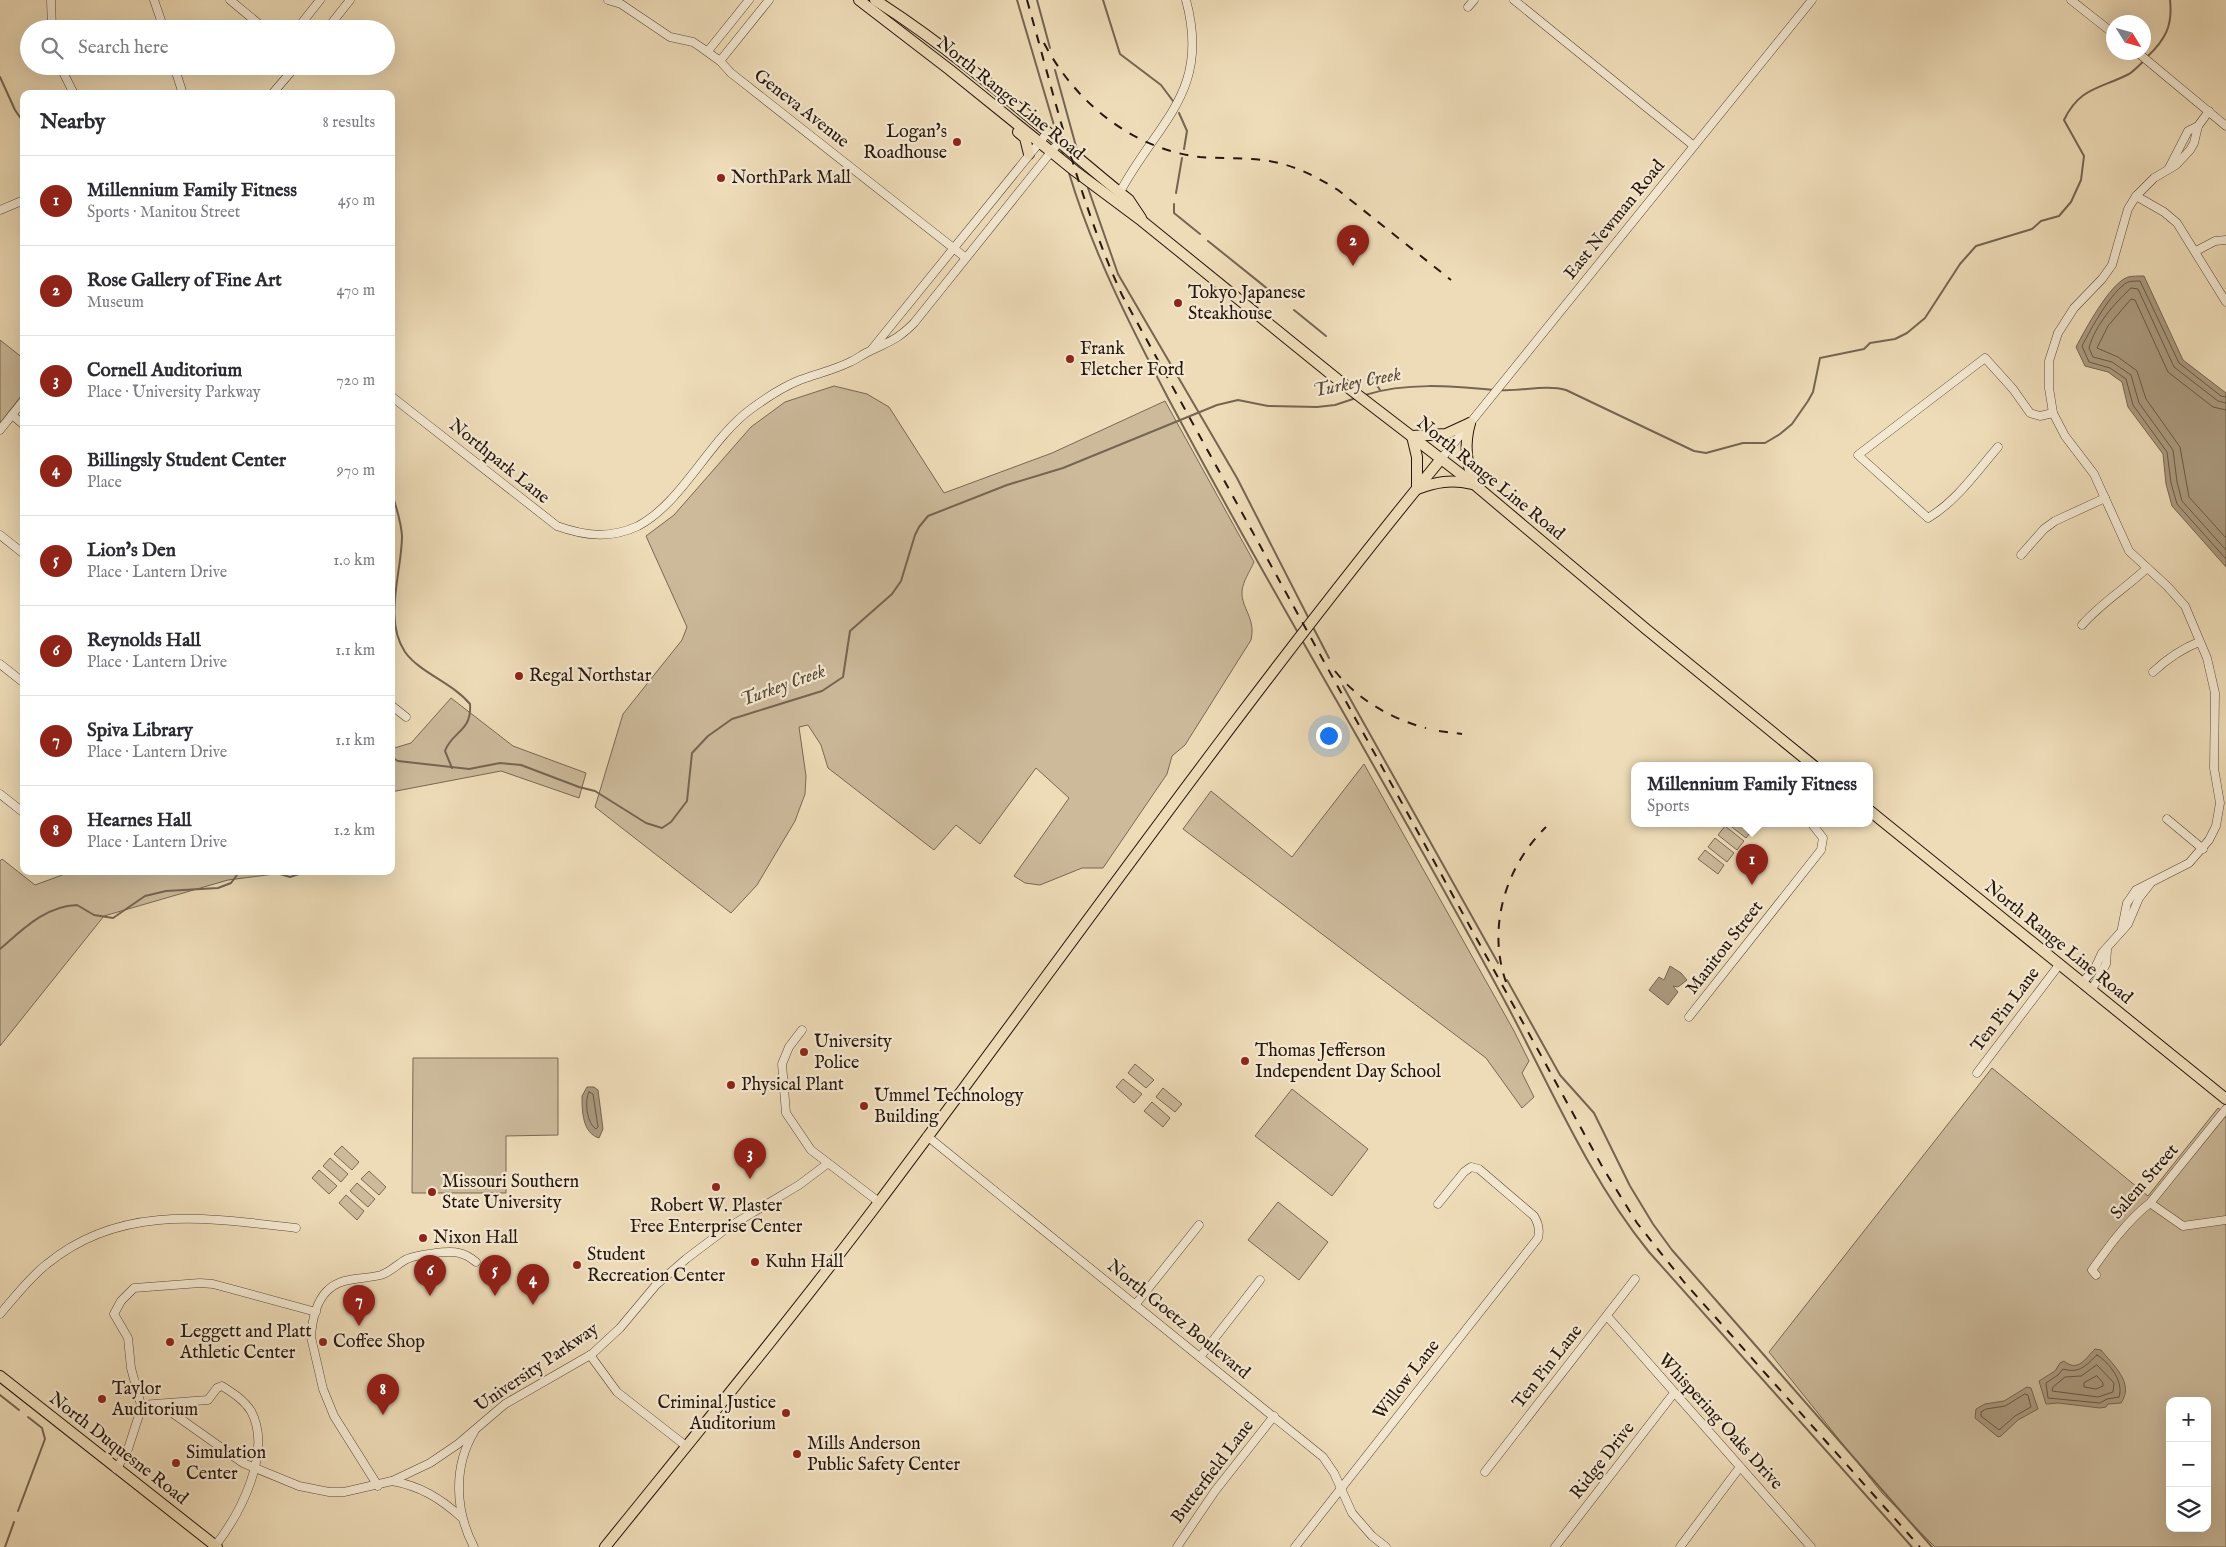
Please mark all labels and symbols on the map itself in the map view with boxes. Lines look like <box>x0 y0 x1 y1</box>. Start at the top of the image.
north arrow <box>2106 15 2151 60</box>
street label: North Range Line Road <box>931 32 1089 166</box>
street label: Geneva Avenue <box>749 65 853 153</box>
place label: Logan's Roadhouse <box>863 121 947 165</box>
marker: Logan's Roadhouse <box>951 136 963 148</box>
street label: East Newman Road <box>1560 155 1671 285</box>
place label: NorthPark Mall <box>731 167 851 190</box>
marker: NorthPark Mall <box>715 172 727 184</box>
pin: 2 <box>1337 225 1369 266</box>
place label: Tokyo Japanese Steakhouse <box>1188 282 1306 326</box>
marker: Tokyo Japanese Steakhouse <box>1172 297 1184 309</box>
place label: Frank Fletcher Ford <box>1080 338 1184 382</box>
marker: Frank Fletcher Ford <box>1064 353 1076 365</box>
water label: Turkey Creek <box>1311 363 1403 403</box>
street label: North Range Line Road <box>1411 412 1569 546</box>
street label: Northpark Lane <box>444 414 554 510</box>
water label: Turkey Creek <box>737 659 829 712</box>
place label: Regal Northstar <box>529 665 652 688</box>
marker: Regal Northstar <box>513 670 525 682</box>
your location <box>1316 723 1342 749</box>
pin: 1 <box>1736 844 1768 885</box>
street label: North Range Line Road <box>1979 876 2137 1010</box>
street label: Manitou Street <box>1681 896 1769 1000</box>
street label: Ten Pin Lane <box>1967 963 2045 1057</box>
place label: University Police <box>814 1031 892 1075</box>
place label: Thomas Jefferson Independent Day School <box>1255 1040 1441 1084</box>
marker: University Police <box>798 1046 810 1058</box>
marker: Thomas Jefferson Independent Day School <box>1239 1055 1251 1067</box>
place label: Physical Plant <box>741 1074 844 1097</box>
marker: Physical Plant <box>725 1079 737 1091</box>
place label: Ummel Technology Building <box>874 1085 1024 1129</box>
marker: Ummel Technology Building <box>858 1100 870 1112</box>
pin: 3 <box>734 1138 766 1179</box>
street label: Salem Street <box>2106 1139 2184 1225</box>
place label: Missouri Southern State University <box>442 1171 579 1215</box>
marker: Robert W. Plaster Free Enterprise Center <box>710 1181 722 1193</box>
marker: Missouri Southern State University <box>426 1186 438 1198</box>
place label: Robert W. Plaster Free Enterprise Center <box>630 1195 803 1239</box>
place label: Nixon Hall <box>433 1227 518 1250</box>
marker: Nixon Hall <box>417 1232 429 1244</box>
place label: Student Recreation Center <box>587 1244 725 1288</box>
place label: Kuhn Hall <box>765 1251 844 1274</box>
pin: 6 <box>414 1255 446 1296</box>
pin: 5 <box>479 1255 511 1296</box>
street label: North Goetz Boulevard <box>1102 1255 1255 1385</box>
marker: Kuhn Hall <box>749 1256 761 1268</box>
marker: Student Recreation Center <box>571 1259 583 1271</box>
pin: 4 <box>517 1264 549 1305</box>
pin: 7 <box>343 1285 375 1326</box>
street label: University Parkway <box>471 1318 603 1418</box>
street label: Ten Pin Lane <box>1508 1320 1588 1414</box>
place label: Leggett and Platt Athletic Center <box>179 1321 312 1365</box>
place label: Coffee Shop <box>333 1331 425 1354</box>
street label: Willow Lane <box>1369 1335 1445 1425</box>
marker: Leggett and Platt Athletic Center <box>164 1336 176 1348</box>
marker: Coffee Shop <box>317 1336 329 1348</box>
street label: Whispering Oaks Drive <box>1653 1349 1787 1495</box>
pin: 8 <box>367 1374 399 1415</box>
place label: Taylor Auditorium <box>111 1378 198 1422</box>
street label: North Duquesne Road <box>44 1388 192 1511</box>
place label: Criminal Justice Auditorium <box>657 1392 776 1436</box>
marker: Taylor Auditorium <box>96 1393 108 1405</box>
marker: Criminal Justice Auditorium <box>780 1407 792 1419</box>
street label: Butterfield Lane <box>1166 1416 1260 1528</box>
street label: Ridge Drive <box>1566 1418 1640 1504</box>
place label: Mills Anderson Public Safety Center <box>807 1433 960 1477</box>
place label: Simulation Center <box>186 1442 266 1486</box>
marker: Mills Anderson Public Safety Center <box>791 1448 803 1460</box>
marker: Simulation Center <box>170 1457 182 1469</box>

